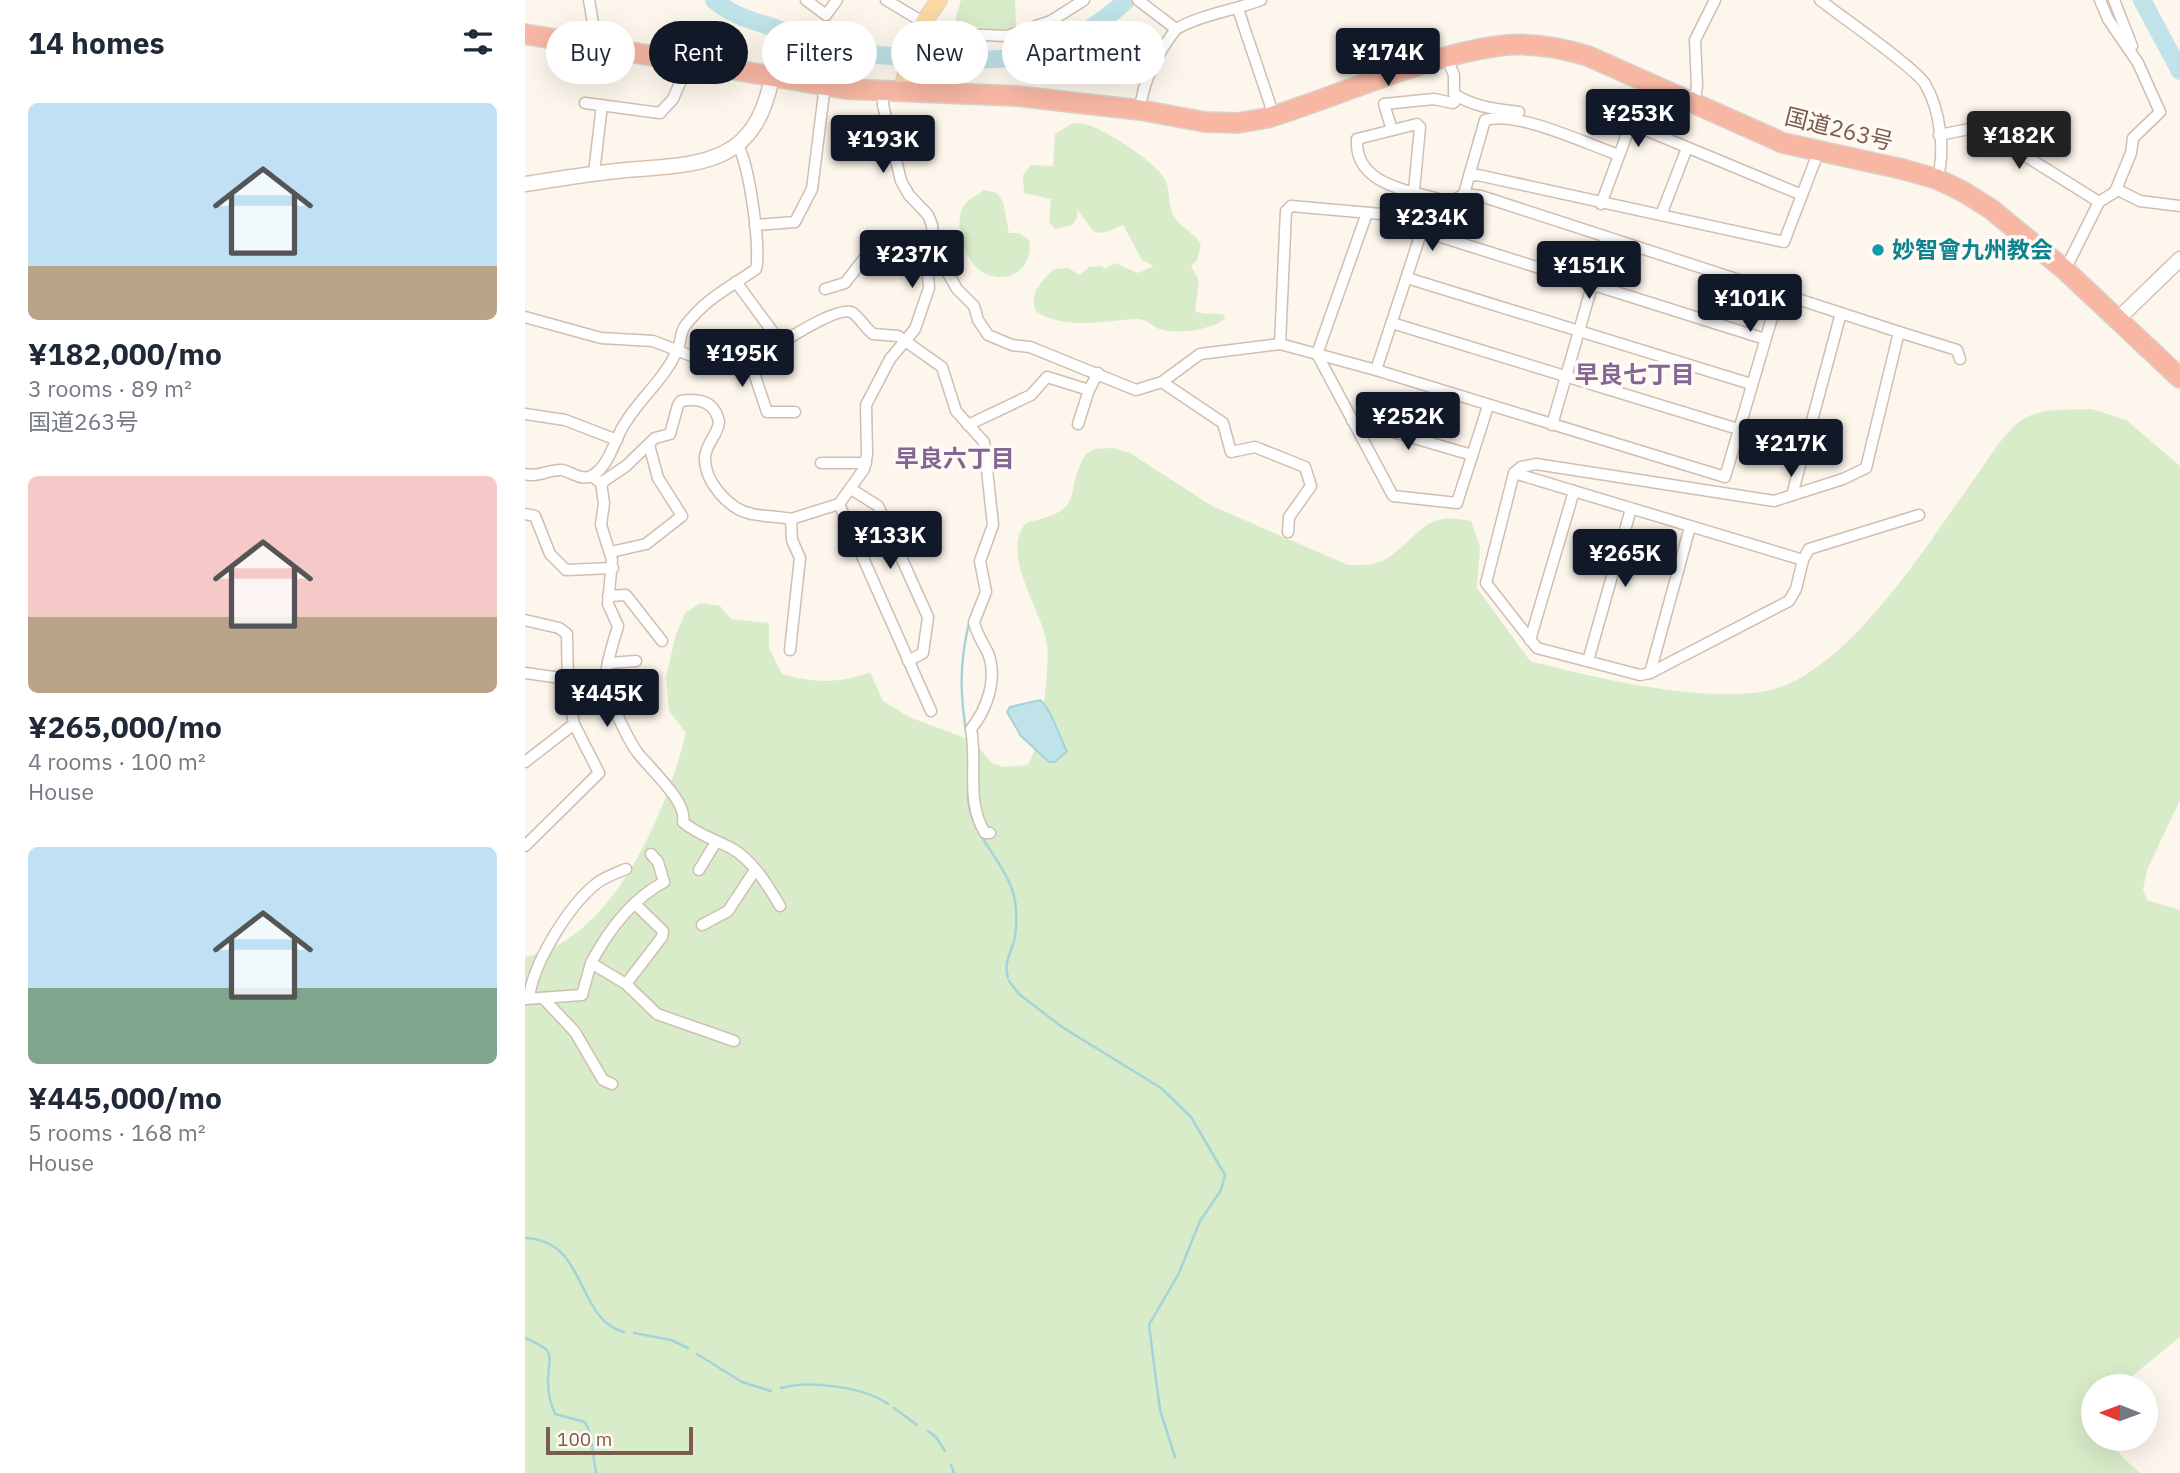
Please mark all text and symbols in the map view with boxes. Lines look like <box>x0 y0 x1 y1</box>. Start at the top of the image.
chip: Buy <box>546 21 635 84</box>
chip: Rent <box>649 21 748 84</box>
chip: Filters <box>762 21 877 84</box>
chip: New <box>891 21 988 84</box>
chip: Apartment <box>1002 21 1165 84</box>
text: 14 homes <box>28 23 165 62</box>
icon: filters <box>459 23 497 61</box>
pin: ¥174K <box>1339 28 1437 88</box>
text: ¥174K <box>1352 36 1424 66</box>
pin: ¥253K <box>1589 90 1687 149</box>
text: ¥253K <box>1602 97 1674 127</box>
street label: 国道263号 <box>1782 100 1896 156</box>
pin: ¥182K <box>1970 111 2068 171</box>
pin: ¥193K <box>834 116 932 175</box>
text: ¥182K <box>1983 119 2055 149</box>
text: ¥193K <box>847 123 919 153</box>
icon: home <box>200 148 326 274</box>
pin: ¥234K <box>1383 194 1481 253</box>
text: ¥234K <box>1396 201 1468 231</box>
pin: ¥237K <box>863 230 961 290</box>
place label: 妙智會九州教会 <box>1892 234 2053 264</box>
text: ¥237K <box>876 238 948 268</box>
pin: ¥151K <box>1540 242 1638 301</box>
marker: 妙智會九州教会 <box>1870 242 1886 258</box>
text: ¥151K <box>1553 249 1625 279</box>
pin: ¥101K <box>1701 274 1799 334</box>
text: ¥101K <box>1714 282 1786 312</box>
pin: ¥195K <box>693 330 791 389</box>
text: ¥182,000/mo <box>28 334 222 373</box>
text: ¥195K <box>706 337 778 367</box>
district label: 早良七丁目 <box>1575 358 1695 390</box>
text: 3 rooms · 89 m² <box>28 373 192 403</box>
pin: ¥252K <box>1359 392 1457 452</box>
text: ¥252K <box>1372 400 1444 430</box>
text: 国道263号 <box>28 406 138 436</box>
pin: ¥217K <box>1742 420 1840 479</box>
text: ¥217K <box>1755 427 1827 457</box>
district label: 早良六丁目 <box>895 442 1015 474</box>
pin: ¥133K <box>841 512 939 571</box>
text: ¥133K <box>854 519 926 549</box>
icon: home <box>200 521 326 647</box>
pin: ¥265K <box>1576 530 1674 589</box>
text: ¥265K <box>1589 537 1661 567</box>
pin: ¥445K <box>558 670 656 729</box>
text: ¥445K <box>571 677 643 707</box>
text: ¥265,000/mo <box>28 707 222 746</box>
text: 4 rooms · 100 m² <box>28 746 206 776</box>
text: House <box>28 776 94 806</box>
icon: home <box>200 892 326 1018</box>
text: ¥445,000/mo <box>28 1078 222 1117</box>
text: 5 rooms · 168 m² <box>28 1117 206 1147</box>
text: House <box>28 1147 94 1177</box>
north arrow <box>2081 1374 2158 1451</box>
map controls <box>2081 1374 2158 1451</box>
scale bar <box>546 1424 693 1456</box>
text: 100 m <box>557 1427 612 1451</box>

